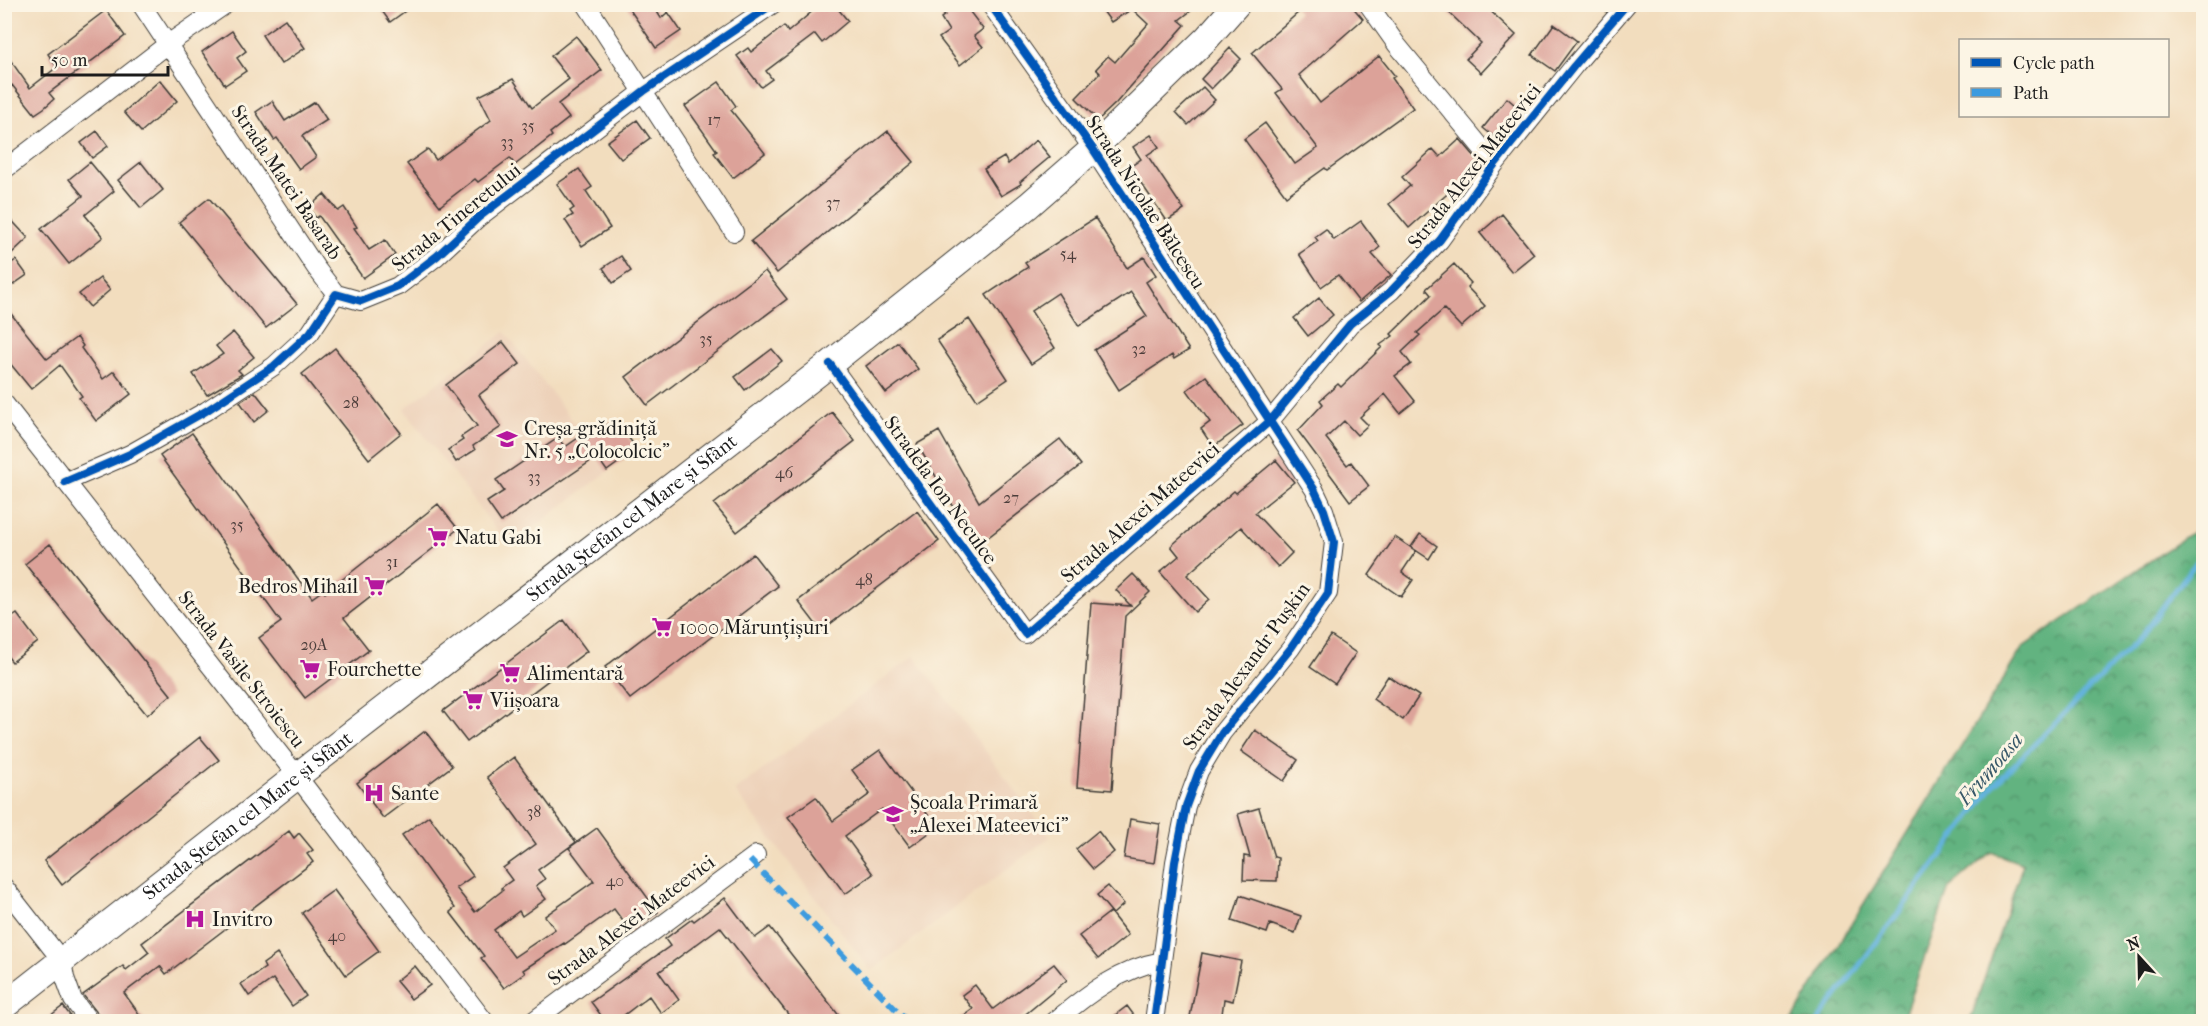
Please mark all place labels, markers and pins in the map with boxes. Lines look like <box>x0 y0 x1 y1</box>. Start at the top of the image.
place label: Creșa-grădiniță Nr. 5 „Colocolcic” <box>524 417 670 463</box>
school or university icon: Creșa-grădiniță Nr. 5 „Colocolcic” <box>495 427 519 451</box>
supermarket icon: Natu Gabi <box>426 525 450 549</box>
place label: Natu Gabi <box>455 526 541 549</box>
supermarket icon: Bedros Mihail <box>363 574 387 598</box>
place label: Bedros Mihail <box>238 575 358 598</box>
supermarket icon: 1000 Mărunțișuri <box>650 615 674 639</box>
place label: 1000 Mărunțișuri <box>679 616 829 640</box>
supermarket icon: Fourchette <box>298 657 322 681</box>
place label: Fourchette <box>327 658 421 681</box>
supermarket icon: Alimentară <box>498 661 522 685</box>
place label: Alimentară <box>526 662 624 685</box>
supermarket icon: Viișoara <box>461 688 485 712</box>
place label: Viișoara <box>489 689 560 712</box>
hospital icon: Sante <box>362 781 386 805</box>
place label: Sante <box>391 782 439 805</box>
place label: Școala Primară „Alexei Mateevici” <box>910 791 1069 837</box>
school or university icon: Școala Primară „Alexei Mateevici” <box>881 802 905 826</box>
hospital icon: Invitro <box>183 907 207 931</box>
place label: Invitro <box>212 908 273 931</box>

